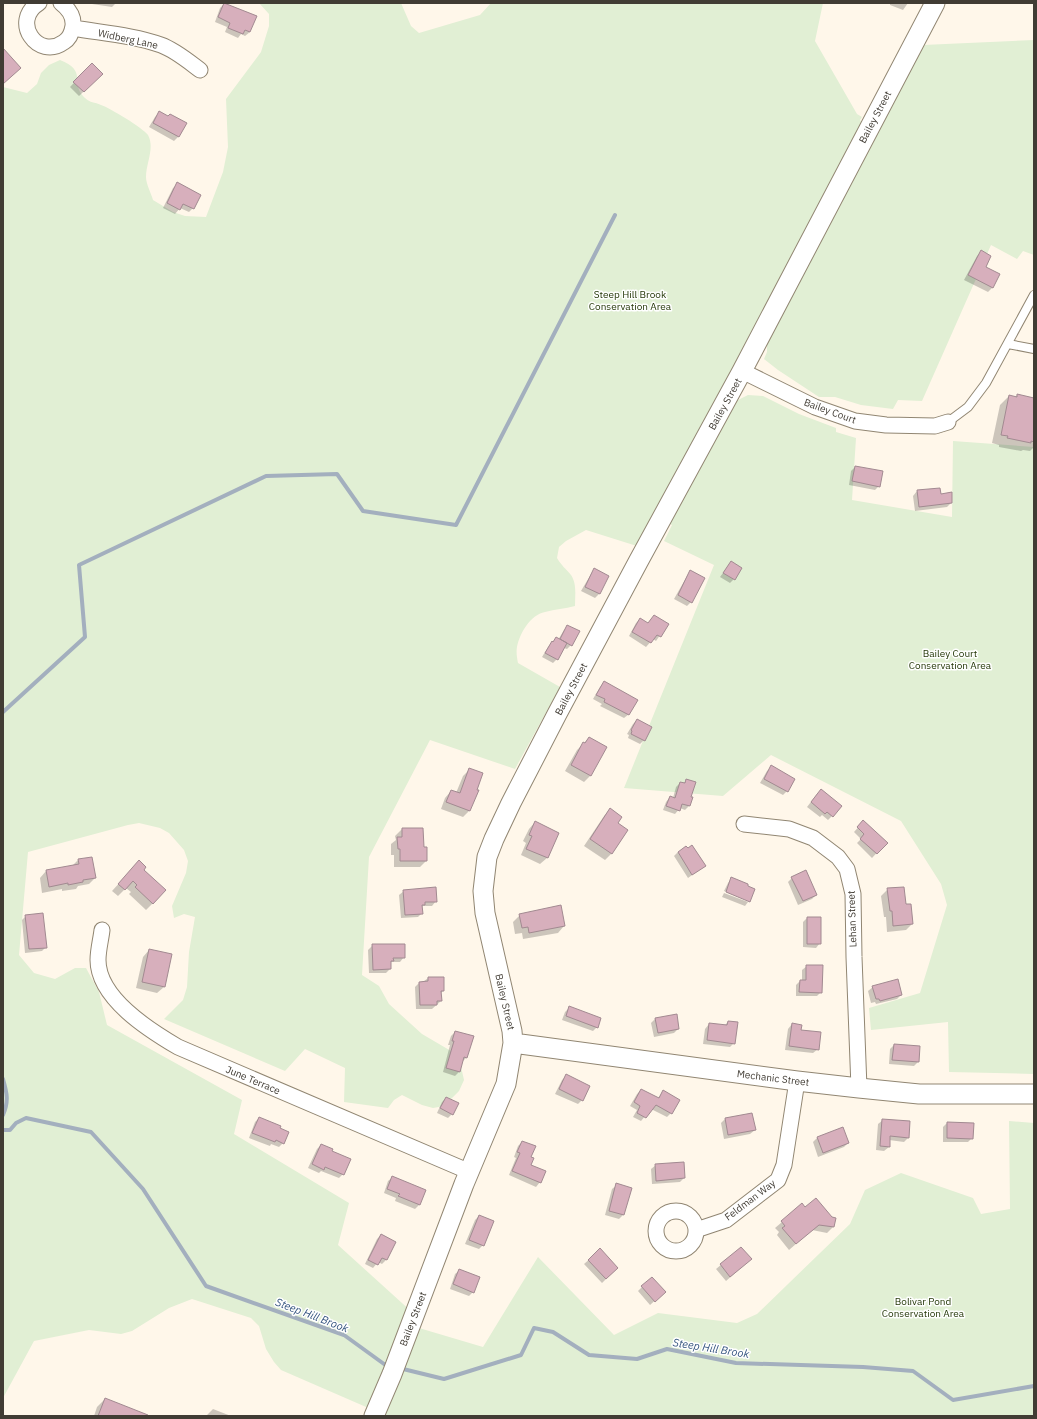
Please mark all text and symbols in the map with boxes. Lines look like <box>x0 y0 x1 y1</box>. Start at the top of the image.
street label: Widberg Lane <box>97 26 160 52</box>
street label: Bailey Street <box>856 88 894 145</box>
park label: Steep Hill Brook Conservation Area <box>589 288 672 313</box>
street label: Bailey Street <box>705 375 745 432</box>
street label: Bailey Court <box>802 396 858 427</box>
park label: Bailey Court Conservation Area <box>909 647 992 672</box>
street label: Bailey Street <box>552 660 590 717</box>
street label: Lehan Street <box>844 890 859 948</box>
street label: Bailey Street <box>492 973 518 1032</box>
street label: June Terrace <box>224 1063 283 1098</box>
street label: Mechanic Street <box>736 1067 810 1089</box>
street label: Feldman Way <box>722 1177 778 1223</box>
street label: Bailey Street <box>397 1289 430 1348</box>
water label: Steep Hill Brook <box>273 1295 351 1335</box>
park label: Bolivar Pond Conservation Area <box>882 1295 965 1320</box>
water label: Steep Hill Brook <box>672 1335 751 1361</box>

